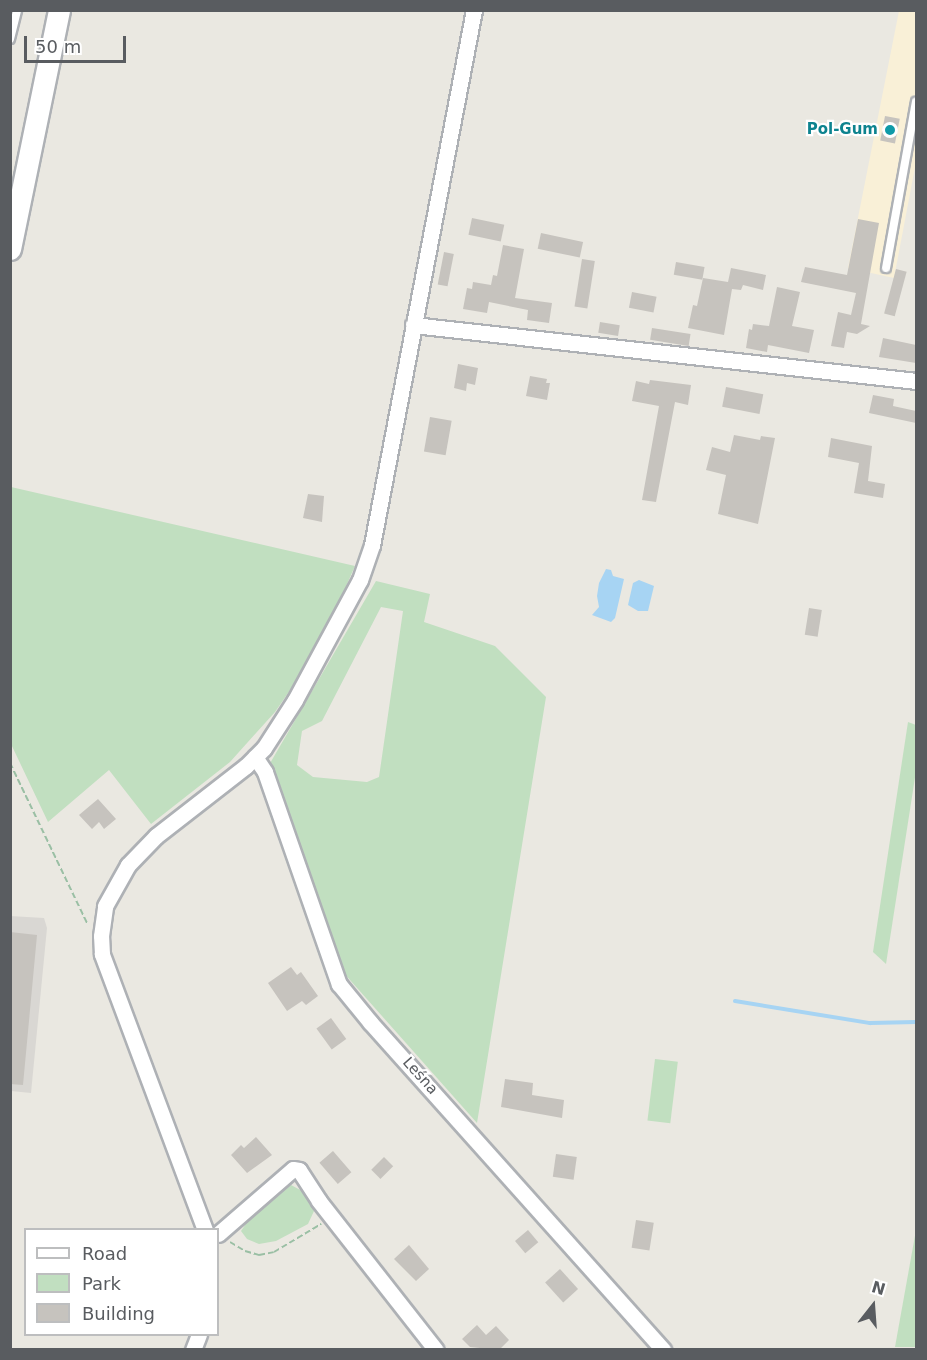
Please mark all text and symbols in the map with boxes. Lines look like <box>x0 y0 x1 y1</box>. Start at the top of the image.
scale bar <box>27 24 129 62</box>
text: 50 m <box>35 36 81 57</box>
place label: Pol-Gum <box>807 121 878 139</box>
marker: Pol-Gum <box>883 123 897 137</box>
street label: Leśna <box>399 1054 441 1098</box>
legend <box>24 1228 219 1336</box>
text: Road <box>82 1243 127 1264</box>
text: Park <box>82 1273 121 1294</box>
north arrow <box>843 1276 903 1336</box>
text: N <box>869 1277 888 1299</box>
text: Building <box>82 1303 155 1324</box>

